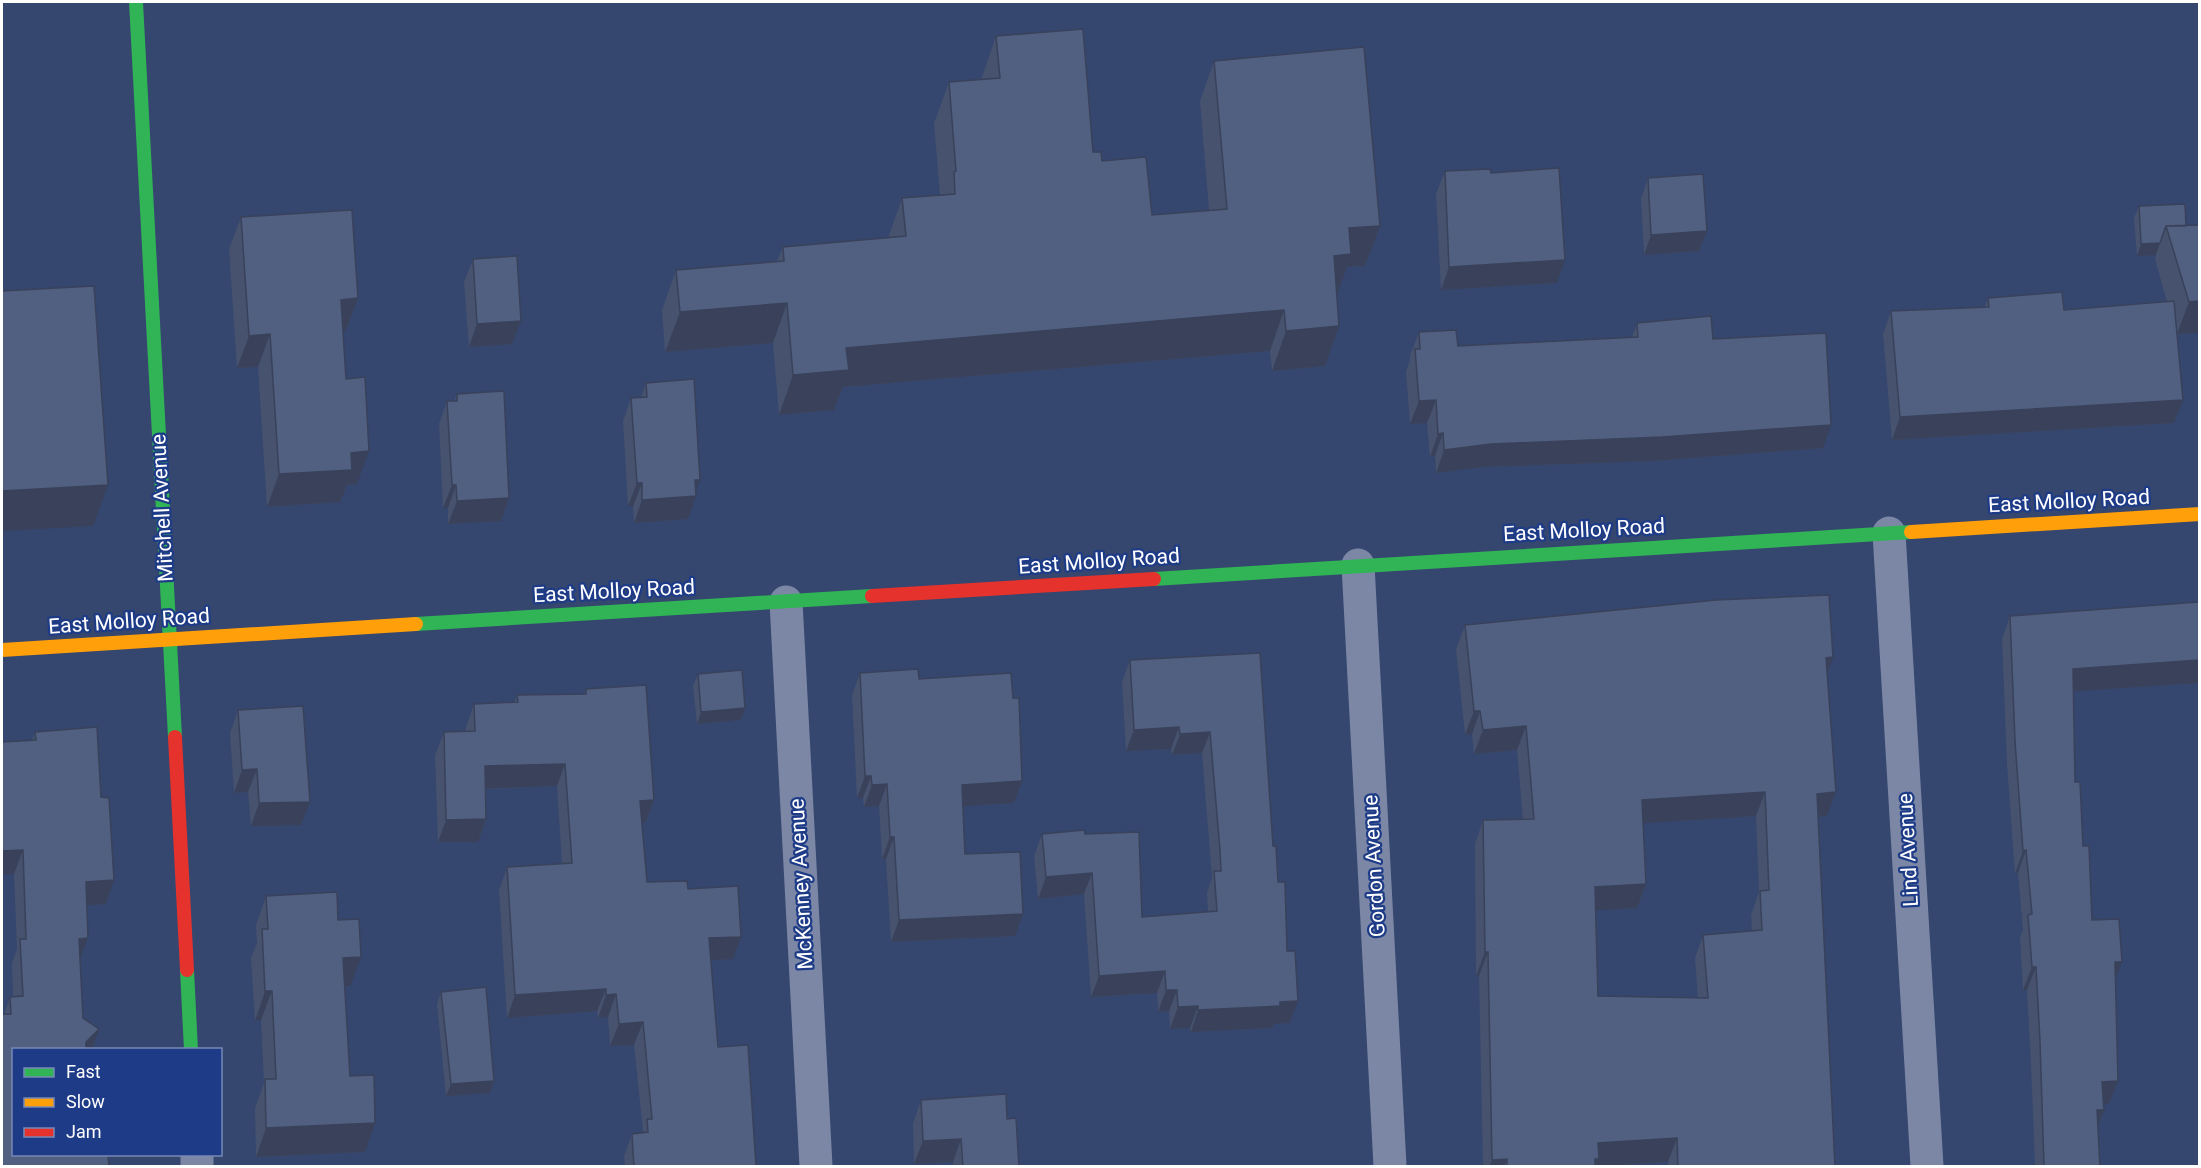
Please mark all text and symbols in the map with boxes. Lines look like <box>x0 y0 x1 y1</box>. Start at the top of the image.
street label: Mitchell Avenue <box>146 433 178 583</box>
street label: East Molloy Road <box>1988 485 2150 517</box>
street label: East Molloy Road <box>1503 514 1665 546</box>
street label: East Molloy Road <box>1017 543 1181 579</box>
street label: East Molloy Road <box>533 575 695 607</box>
street label: East Molloy Road <box>47 603 211 639</box>
street label: Lind Avenue <box>1893 793 1923 907</box>
street label: Gordon Avenue <box>1358 794 1390 938</box>
street label: McKenney Avenue <box>785 798 817 970</box>
legend <box>12 1048 222 1156</box>
text: Fast <box>66 1061 101 1082</box>
text: Slow <box>66 1091 105 1112</box>
text: Jam <box>66 1121 102 1142</box>

